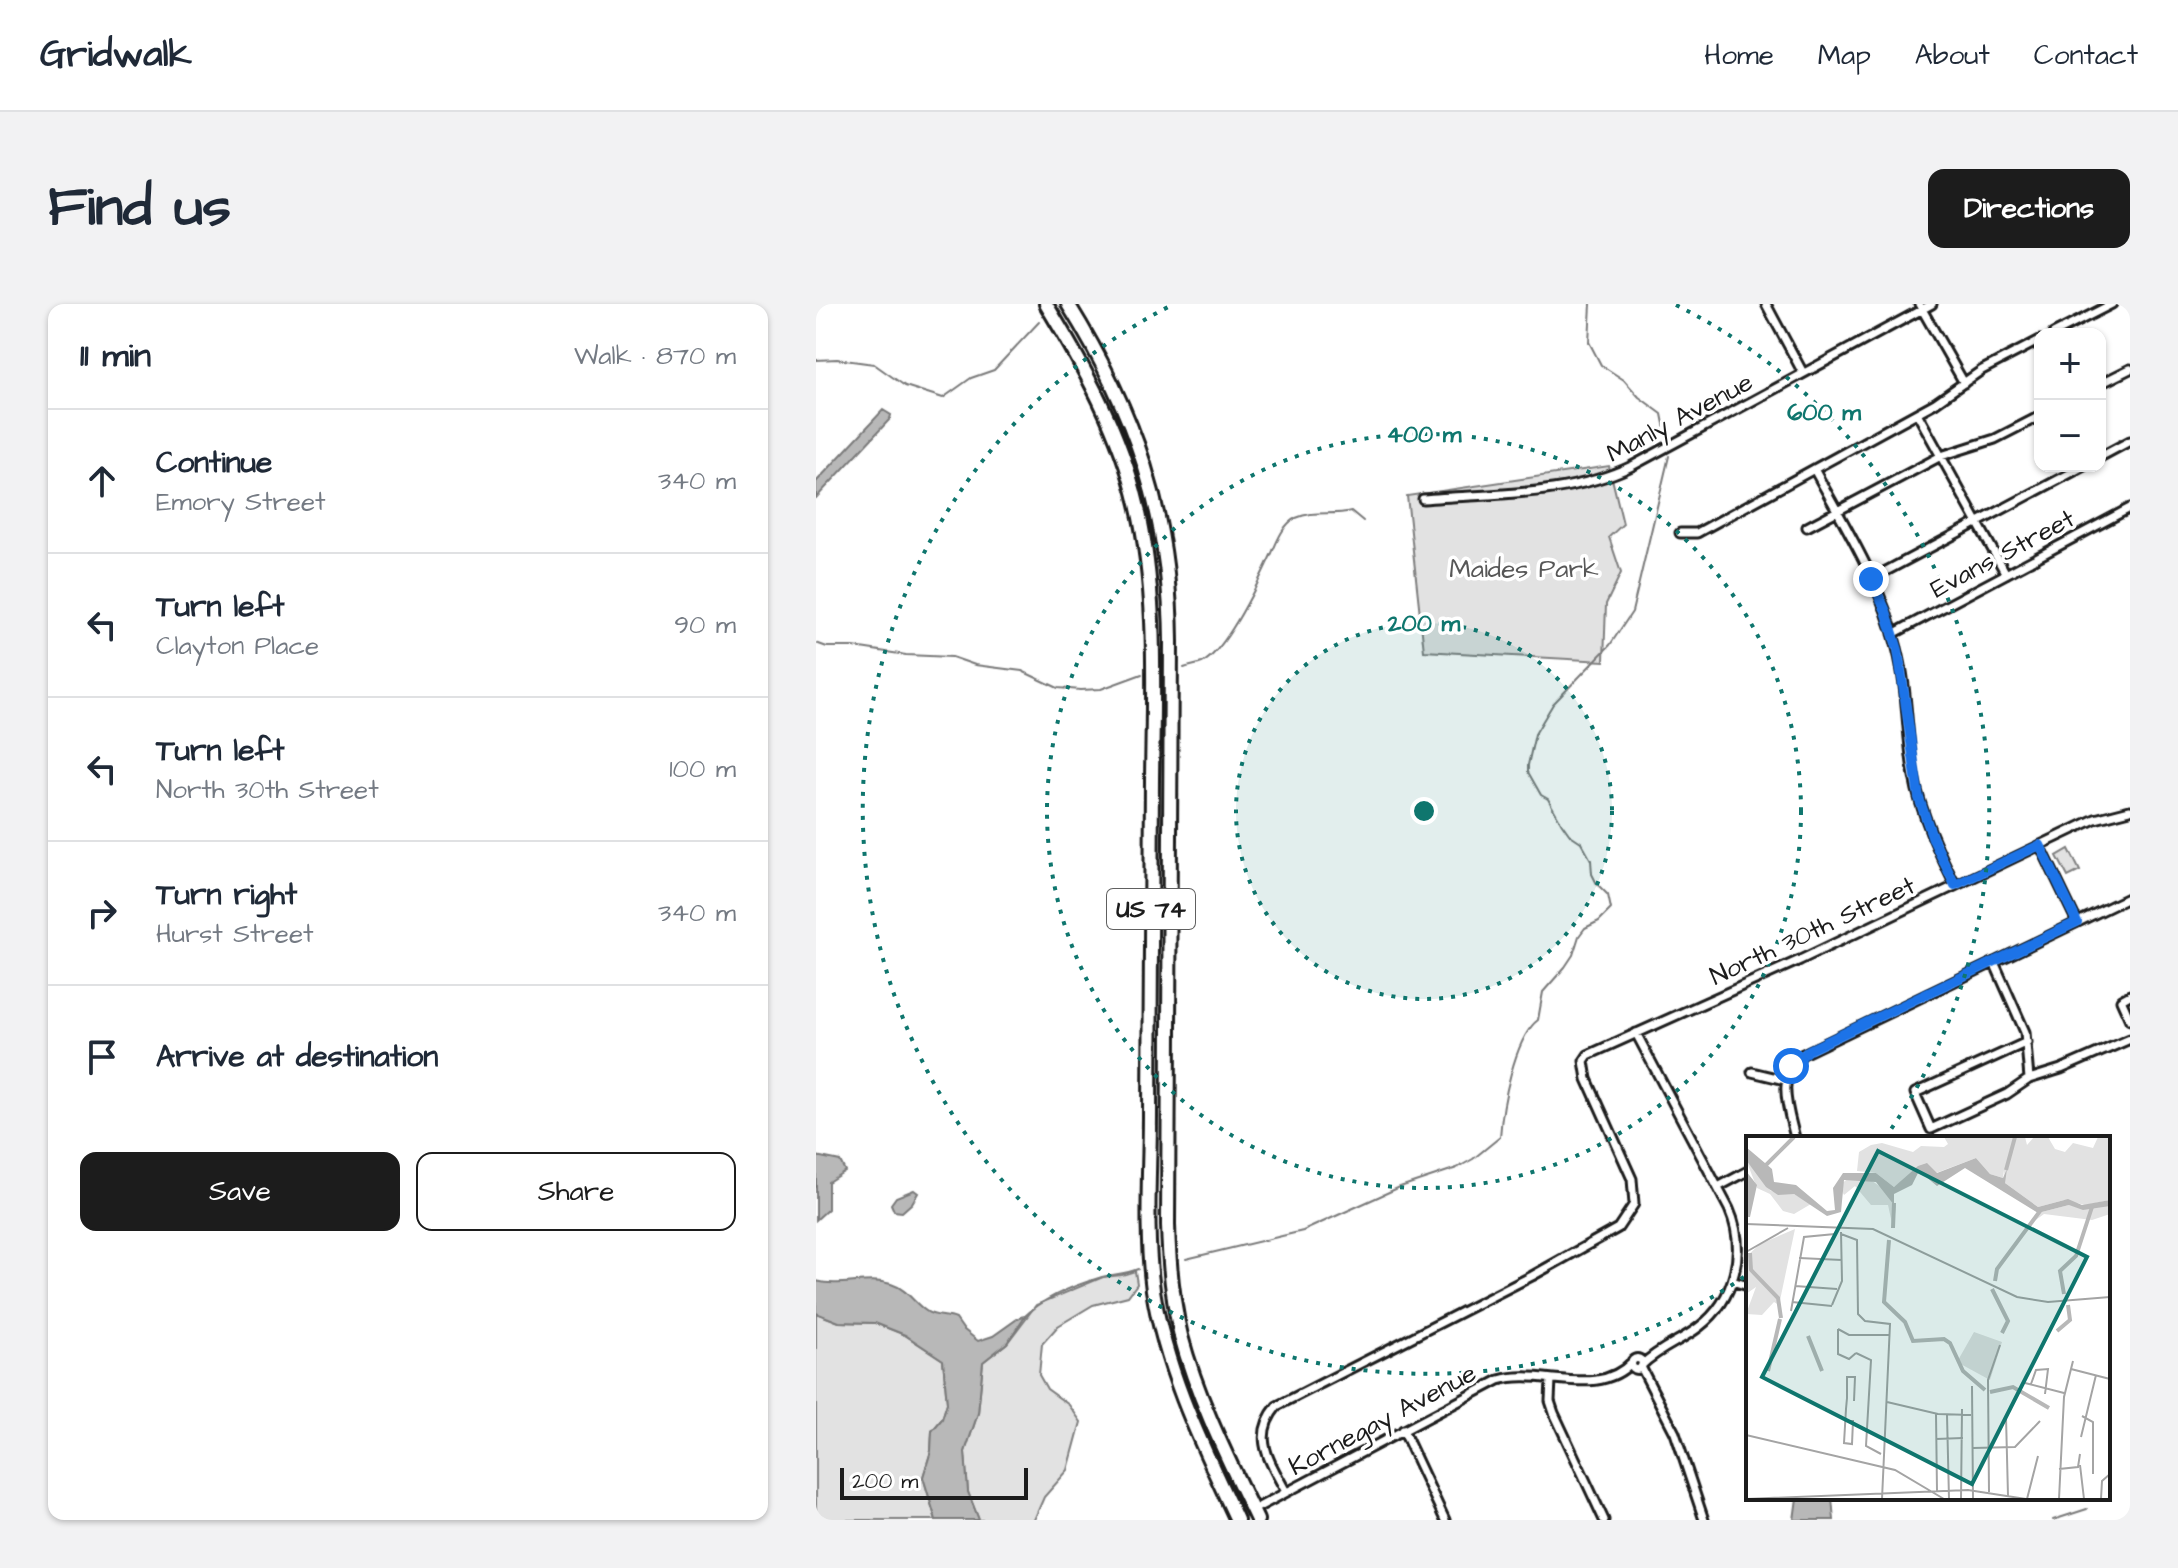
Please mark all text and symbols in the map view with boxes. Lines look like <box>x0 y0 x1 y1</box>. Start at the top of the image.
text: Gridwalk <box>40 29 192 81</box>
text: Home <box>1704 36 1774 75</box>
text: Map <box>1818 36 1871 75</box>
text: About <box>1915 36 1990 75</box>
text: Contact <box>2034 36 2138 75</box>
text: Find us <box>48 169 231 247</box>
button: Directions <box>1928 169 2130 248</box>
map controls <box>2034 328 2106 472</box>
button: + <box>2034 328 2106 400</box>
text: 11 min <box>80 332 151 380</box>
text: Walk · 870 m <box>574 338 736 374</box>
street label: Manly Avenue <box>1600 364 1760 473</box>
text: 600 m <box>1787 396 1861 430</box>
button: − <box>2034 400 2106 472</box>
text: 400 m <box>1387 418 1462 452</box>
text: Continue <box>156 442 272 484</box>
icon: ahead <box>80 459 124 503</box>
text: 340 m <box>658 463 736 499</box>
text: Emory Street <box>156 484 325 520</box>
street label: Evans Street <box>1924 500 2081 607</box>
park label: Maides Park <box>1449 551 1599 587</box>
route end <box>1853 561 1889 597</box>
text: Turn left <box>156 586 284 628</box>
icon: left <box>80 603 124 647</box>
text: 90 m <box>674 607 736 643</box>
text: 200 m <box>1387 607 1460 641</box>
text: Clayton Place <box>156 628 319 664</box>
text: Turn left <box>156 730 284 772</box>
icon: left <box>80 747 124 791</box>
text: 100 m <box>669 751 736 787</box>
text: North 30th Street <box>156 772 379 808</box>
centre of rings <box>1410 797 1438 825</box>
street label: North 30th Street <box>1704 867 1921 994</box>
text: Turn right <box>156 874 297 916</box>
road number: US 74 <box>1107 889 1195 929</box>
icon: right <box>80 891 124 935</box>
text: 340 m <box>658 895 736 931</box>
text: Hurst Street <box>156 916 313 952</box>
icon: arrive <box>80 1035 124 1079</box>
text: Arrive at destination <box>156 1036 438 1078</box>
route start <box>1773 1048 1809 1084</box>
inset map <box>1746 1136 2110 1500</box>
button: Save <box>80 1152 400 1231</box>
button: Share <box>416 1152 736 1231</box>
street label: Kornegay Avenue <box>1282 1355 1483 1486</box>
scale bar <box>840 1464 1028 1500</box>
text: 200 m <box>852 1466 918 1497</box>

